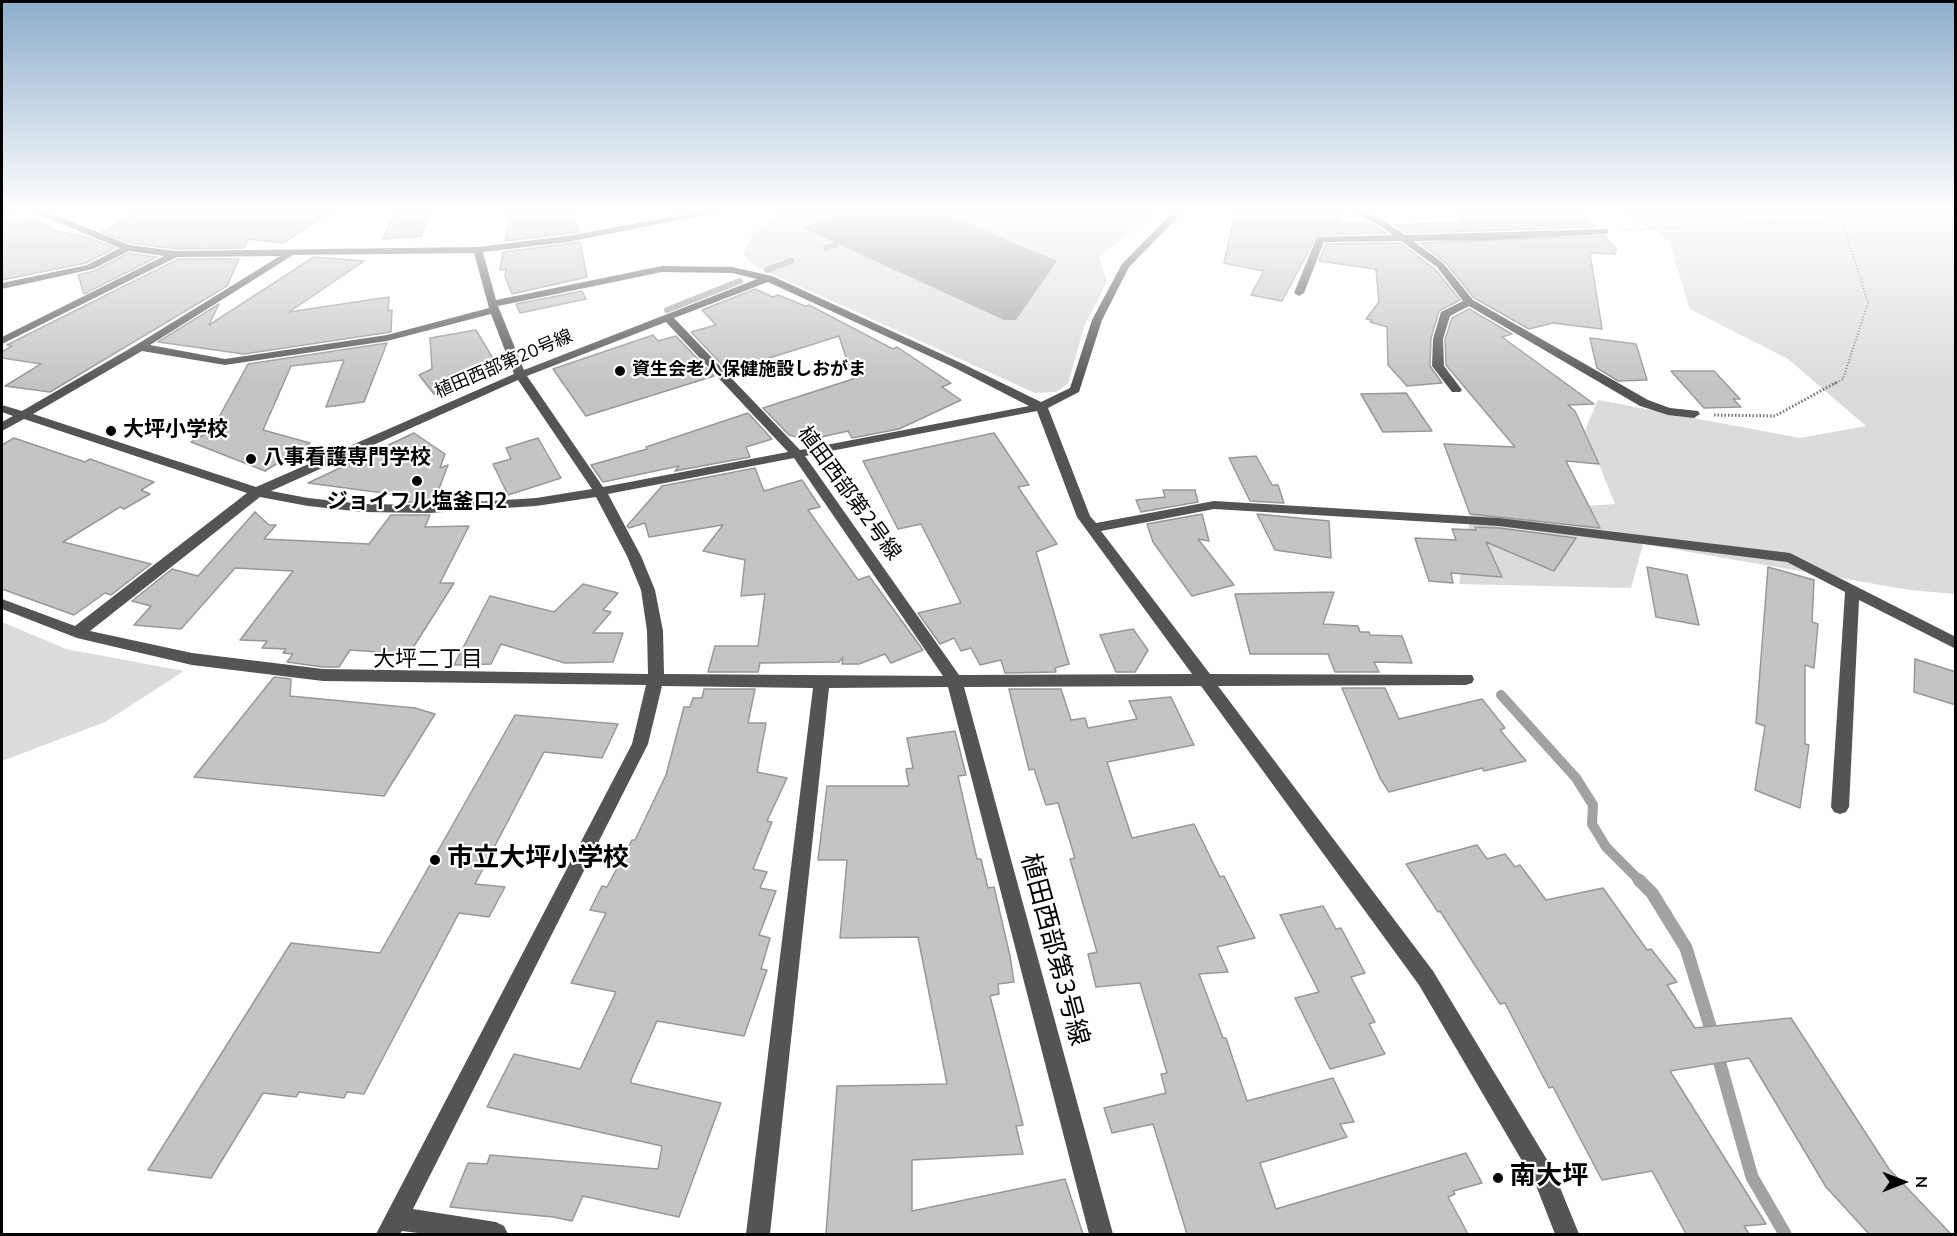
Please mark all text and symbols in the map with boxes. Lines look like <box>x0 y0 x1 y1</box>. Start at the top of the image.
street label: 植田西部第20号線 <box>432 326 576 404</box>
place label: 資生会老人保健施設しおがま <box>632 360 866 382</box>
marker: 資生会老人保健施設しおがま <box>613 364 627 378</box>
place label: 大坪小学校 <box>123 418 228 444</box>
street label: 植田西部第2号線 <box>791 422 905 566</box>
marker: 大坪小学校 <box>104 424 118 438</box>
place label: 八事看護専門学校 <box>263 446 431 472</box>
marker: 八事看護専門学校 <box>244 452 258 466</box>
marker: ジョイフル塩釜口2 <box>410 474 424 488</box>
place label: ジョイフル塩釜口2 <box>327 490 507 516</box>
district label: 大坪二丁目 <box>373 648 483 674</box>
place label: 市立大坪小学校 <box>447 844 629 876</box>
street label: 植田西部第3号線 <box>1012 851 1094 1049</box>
marker: 市立大坪小学校 <box>428 853 442 867</box>
north arrow <box>1873 1152 1933 1212</box>
place label: 南大坪 <box>1510 1162 1588 1194</box>
marker: 南大坪 <box>1491 1171 1505 1185</box>
text: N <box>1910 1176 1932 1188</box>

